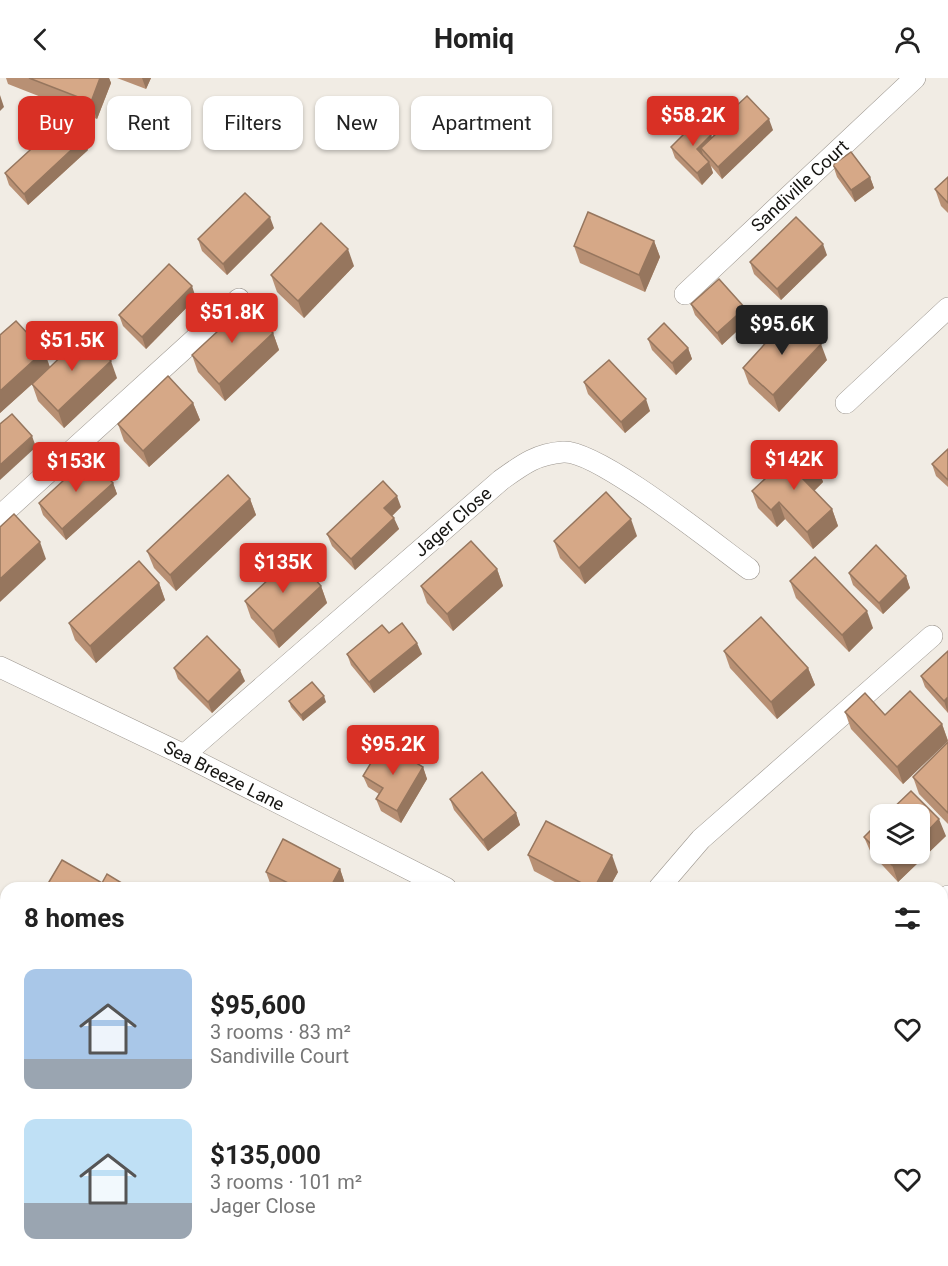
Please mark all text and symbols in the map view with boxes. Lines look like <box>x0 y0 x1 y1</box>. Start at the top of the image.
icon: back <box>24 23 57 56</box>
text: Homiq <box>434 23 514 55</box>
icon: person <box>891 23 924 56</box>
chip: Buy <box>18 96 95 150</box>
chip: Rent <box>107 96 191 150</box>
chip: Filters <box>203 96 303 150</box>
chip: New <box>315 96 399 150</box>
chip: Apartment <box>411 96 552 150</box>
pin: $58.2K <box>644 96 742 147</box>
text: $58.2K <box>661 103 725 127</box>
street label: Sandiville Court <box>747 135 853 236</box>
pin: $51.8K <box>183 293 281 344</box>
text: $51.8K <box>200 300 264 324</box>
pin: $95.6K <box>733 305 831 356</box>
text: $95.6K <box>750 312 814 336</box>
pin: $51.5K <box>23 321 121 372</box>
text: $51.5K <box>40 328 104 352</box>
pin: $142K <box>752 440 836 491</box>
pin: $153K <box>34 442 118 493</box>
text: $142K <box>765 447 823 471</box>
text: $153K <box>47 449 105 473</box>
street label: Jager Close <box>410 482 495 561</box>
pin: $135K <box>241 543 325 594</box>
text: $135K <box>254 550 312 574</box>
pin: $95.2K <box>344 725 442 776</box>
text: $95.2K <box>361 732 425 756</box>
street label: Sea Breeze Lane <box>160 736 288 815</box>
map controls <box>870 804 930 864</box>
button: layers <box>870 804 930 864</box>
icon: filters <box>891 902 924 935</box>
text: 8 homes <box>24 903 125 933</box>
text: $95,600 <box>210 990 306 1020</box>
icon: home <box>72 993 144 1065</box>
icon: heart <box>891 1013 924 1046</box>
text: 3 rooms · 83 m² <box>210 1020 351 1044</box>
text: Sandiville Court <box>210 1044 349 1068</box>
text: $135,000 <box>210 1140 321 1170</box>
icon: home <box>72 1143 144 1215</box>
icon: heart <box>891 1163 924 1196</box>
text: 3 rooms · 101 m² <box>210 1170 362 1194</box>
text: Jager Close <box>210 1194 316 1218</box>

